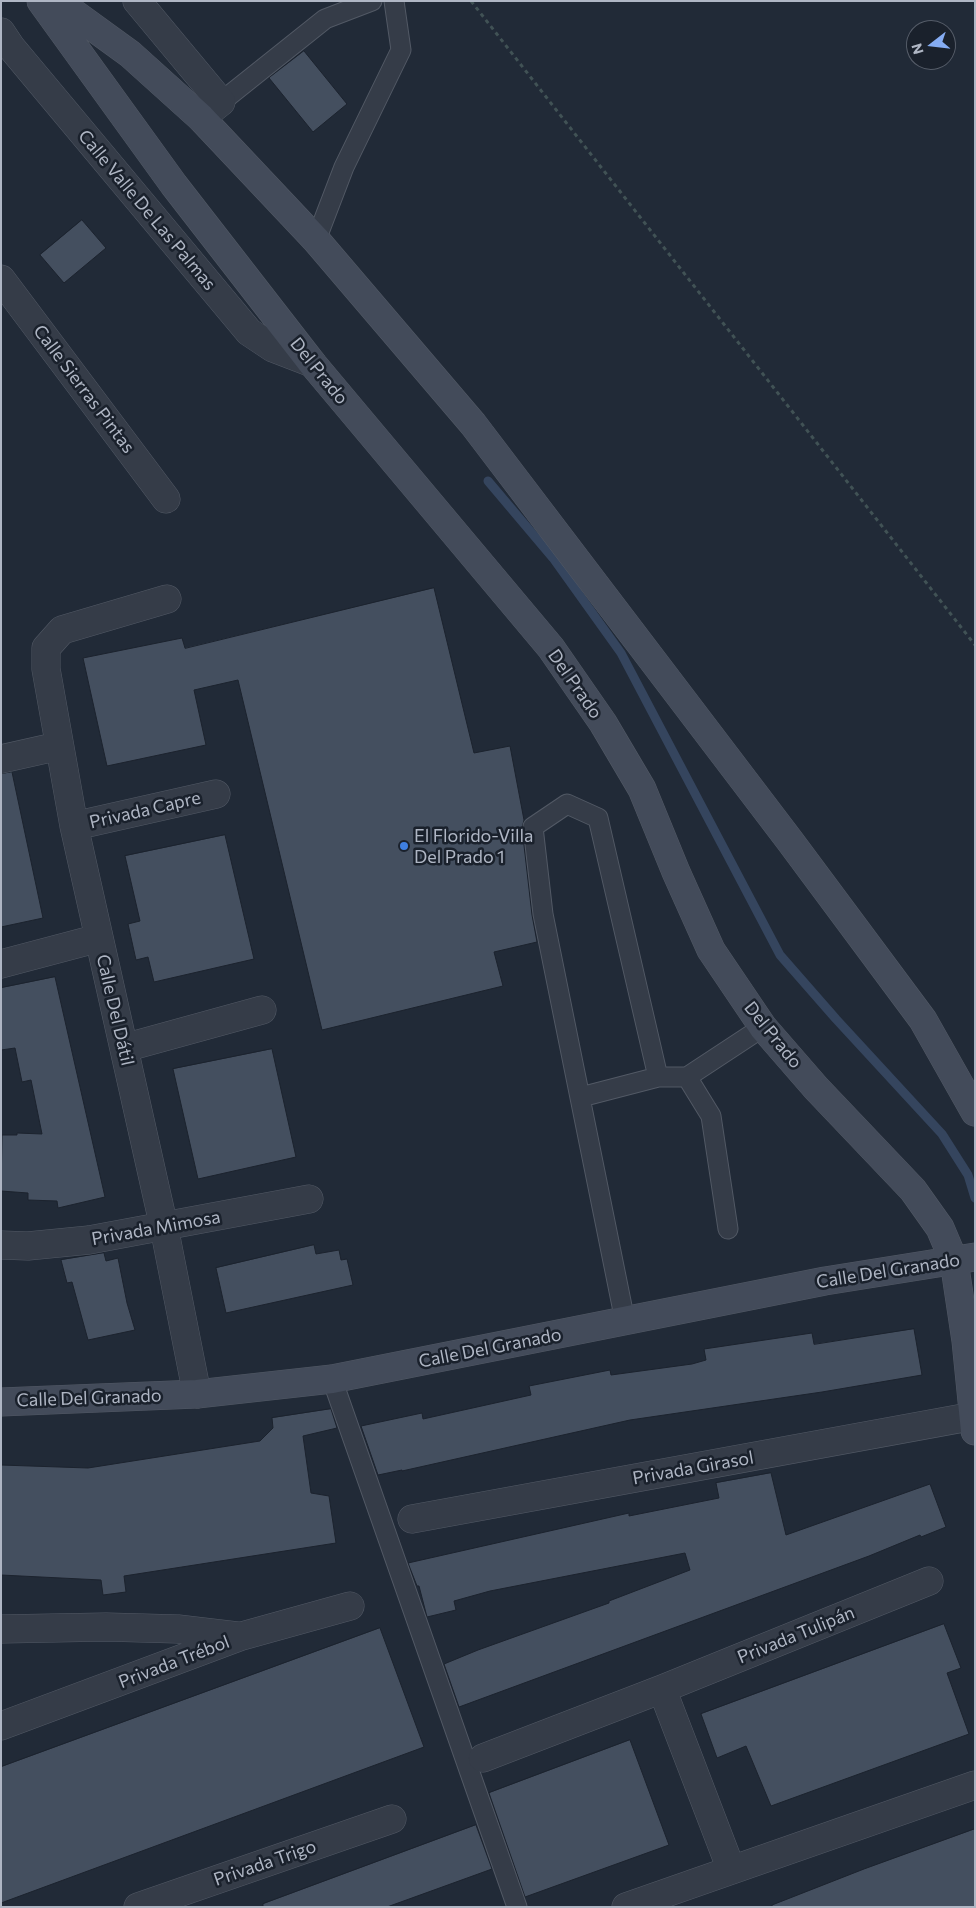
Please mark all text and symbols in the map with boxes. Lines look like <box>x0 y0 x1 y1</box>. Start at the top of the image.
north arrow <box>906 20 956 70</box>
text: N <box>907 42 927 56</box>
street label: Calle Valle De Las Palmas <box>74 125 220 295</box>
street label: Calle Sierras Pintas <box>29 321 139 457</box>
street label: Del Prado <box>286 333 352 409</box>
street label: Del Prado <box>543 645 607 723</box>
street label: Privada Capre <box>87 787 203 833</box>
place label: El Florido-Villa Del Prado 1 <box>414 825 534 868</box>
marker: El Florido-Villa Del Prado 1 <box>398 840 410 852</box>
street label: Calle Del Dátil <box>92 952 138 1068</box>
street label: Del Prado <box>740 997 806 1073</box>
street label: Privada Mimosa <box>90 1206 222 1250</box>
street label: Calle Del Granado <box>815 1249 961 1293</box>
street label: Calle Del Granado <box>417 1324 563 1372</box>
street label: Calle Del Granado <box>16 1385 162 1411</box>
street label: Privada Girasol <box>631 1447 755 1489</box>
street label: Privada Tulipán <box>734 1602 858 1668</box>
street label: Privada Trébol <box>115 1631 233 1693</box>
street label: Privada Trigo <box>211 1835 319 1891</box>

